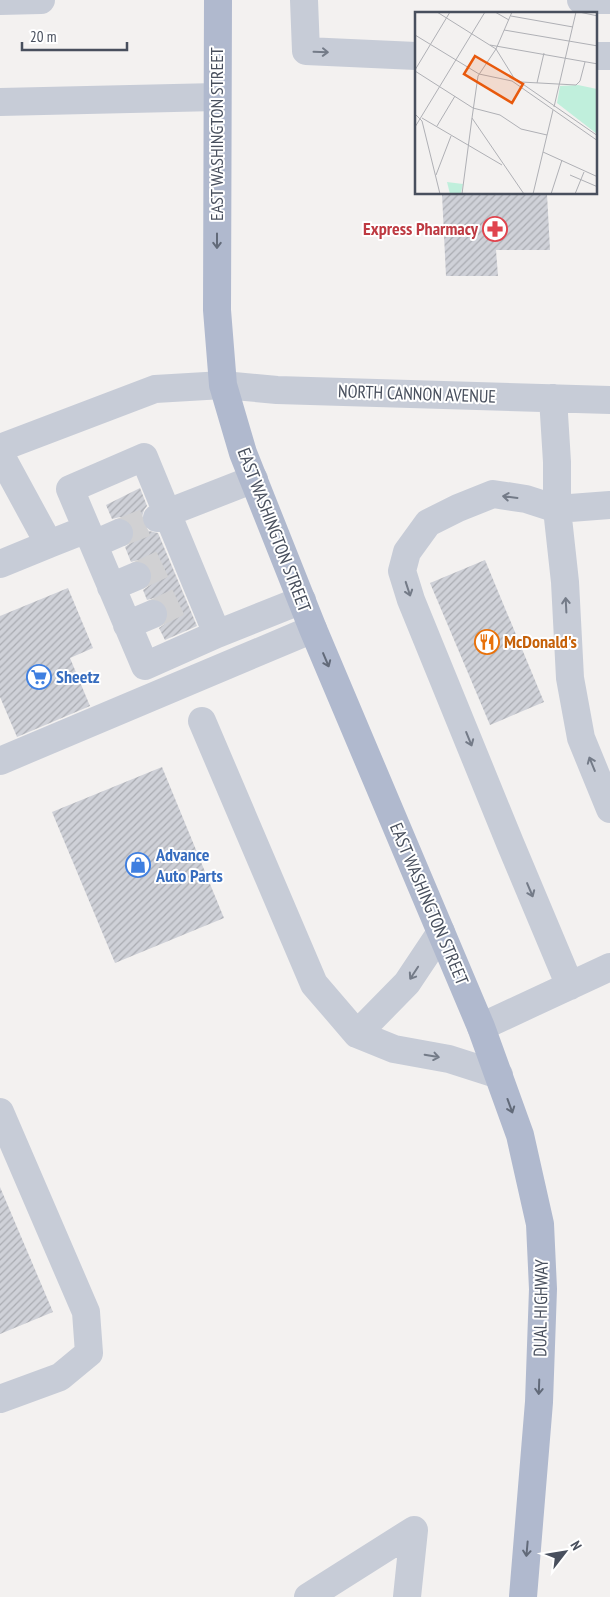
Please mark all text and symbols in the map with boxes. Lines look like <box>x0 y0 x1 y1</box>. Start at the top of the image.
inset map <box>415 12 598 195</box>
scale bar <box>22 20 128 52</box>
text: 20 m <box>30 27 56 46</box>
street label: EAST WASHINGTON STREET <box>205 47 228 221</box>
one-way arrow <box>313 47 329 56</box>
pharmacy icon: Express Pharmacy <box>482 216 508 242</box>
place label: Express Pharmacy <box>363 217 479 240</box>
one-way arrow <box>212 232 222 249</box>
street label: NORTH CANNON AVENUE <box>338 379 496 408</box>
street label: EAST WASHINGTON STREET <box>233 445 316 615</box>
one-way arrow <box>503 491 519 501</box>
one-way arrow <box>403 580 413 596</box>
one-way arrow <box>561 597 570 613</box>
restaurant icon: McDonald's <box>474 629 500 655</box>
place label: McDonald's <box>504 630 577 653</box>
one-way arrow <box>322 652 332 667</box>
supermarket icon: Sheetz <box>26 664 52 690</box>
place label: Sheetz <box>56 665 100 688</box>
one-way arrow <box>464 731 474 746</box>
one-way arrow <box>586 757 596 772</box>
street label: EAST WASHINGTON STREET <box>385 819 474 988</box>
place label: Advance Auto Parts <box>155 843 223 887</box>
shop icon: Advance Auto Parts <box>125 852 151 878</box>
one-way arrow <box>525 882 535 897</box>
one-way arrow <box>409 965 419 979</box>
one-way arrow <box>423 1051 439 1061</box>
one-way arrow <box>506 1098 515 1113</box>
street label: DUAL HIGHWAY <box>528 1258 553 1357</box>
one-way arrow <box>535 1378 544 1394</box>
north arrow <box>540 1527 590 1577</box>
text: N <box>566 1537 586 1553</box>
one-way arrow <box>522 1540 532 1556</box>

